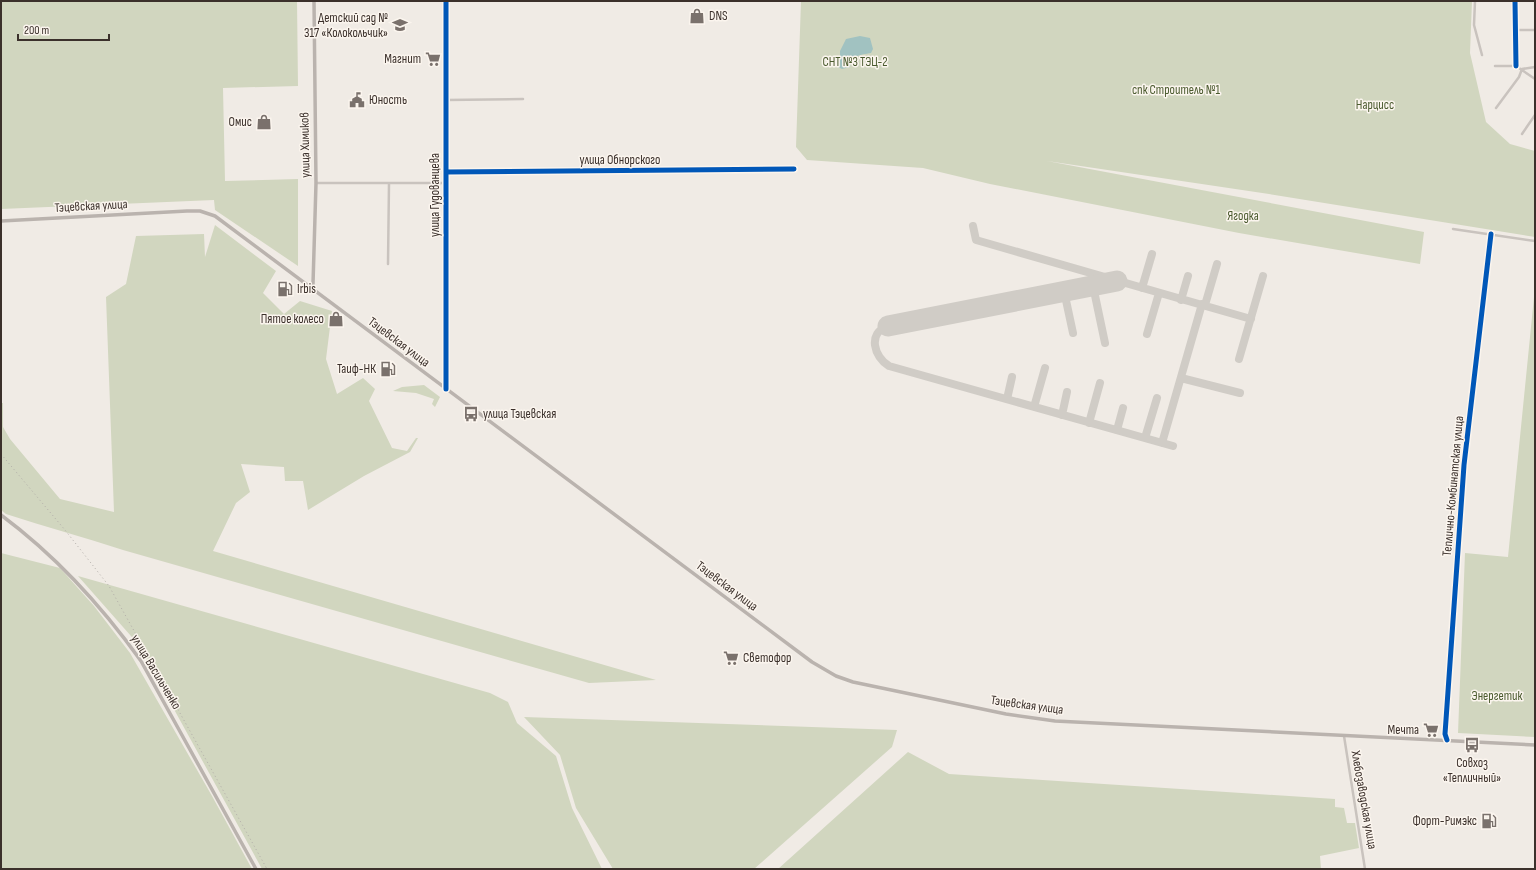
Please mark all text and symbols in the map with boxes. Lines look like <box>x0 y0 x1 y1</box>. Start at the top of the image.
shop icon: DNS <box>688 7 706 25</box>
place label: DNS <box>709 8 728 24</box>
place label: Детский сад № 317 «Колокольчик» <box>304 10 388 41</box>
scale bar <box>18 16 109 42</box>
school or university icon: Детский сад № 317 «Колокольчик» <box>391 16 409 34</box>
text: 200 m <box>24 23 50 38</box>
supermarket icon: Магнит <box>424 50 442 68</box>
place label: Магнит <box>384 51 421 67</box>
park label: СНТ №3 ТЭЦ-2 <box>822 54 888 70</box>
park label: спк Строитель №1 <box>1132 82 1220 98</box>
public building icon: Юность <box>348 91 366 109</box>
place label: Юность <box>369 92 407 108</box>
park label: Нарцисс <box>1356 97 1394 113</box>
street label: улица Химиков <box>296 112 314 178</box>
shop icon: Омис <box>255 113 273 131</box>
place label: Омис <box>229 114 252 130</box>
street label: улица Обнорского <box>579 152 661 168</box>
street label: улица Гудованцева <box>427 153 443 237</box>
street label: Тэцевская улица <box>54 196 128 216</box>
park label: Ягодка <box>1227 208 1259 224</box>
fuel station icon: Irbis <box>276 280 294 298</box>
place label: Irbis <box>297 281 316 297</box>
shop icon: Пятое колесо <box>327 310 345 328</box>
place label: Пятое колесо <box>261 311 324 327</box>
street label: Тэцевская улица <box>365 314 433 370</box>
fuel station icon: Таиф-НК <box>379 360 397 378</box>
place label: Таиф-НК <box>337 361 376 377</box>
bus stop icon: улица Тэцевская <box>462 405 480 423</box>
place label: улица Тэцевская <box>483 406 556 422</box>
street label: Теплично-Комбинатская улица <box>1439 415 1467 557</box>
street label: Тэцевская улица <box>693 558 761 614</box>
street label: улица Васильченко <box>127 632 185 712</box>
supermarket icon: Светофор <box>722 649 740 667</box>
place label: Светофор <box>743 650 791 666</box>
park label: Энергетик <box>1472 688 1522 704</box>
street label: Тэцевская улица <box>990 692 1064 718</box>
supermarket icon: Мечта <box>1422 721 1440 739</box>
place label: Мечта <box>1387 722 1419 738</box>
bus stop icon: Совхоз «Тепличный» <box>1463 736 1481 754</box>
street label: Хлебозаводская улица <box>1347 749 1381 850</box>
place label: Совхоз «Тепличный» <box>1443 755 1501 786</box>
fuel station icon: Форт-Римэкс <box>1480 812 1498 830</box>
place label: Форт-Римэкс <box>1412 813 1477 829</box>

